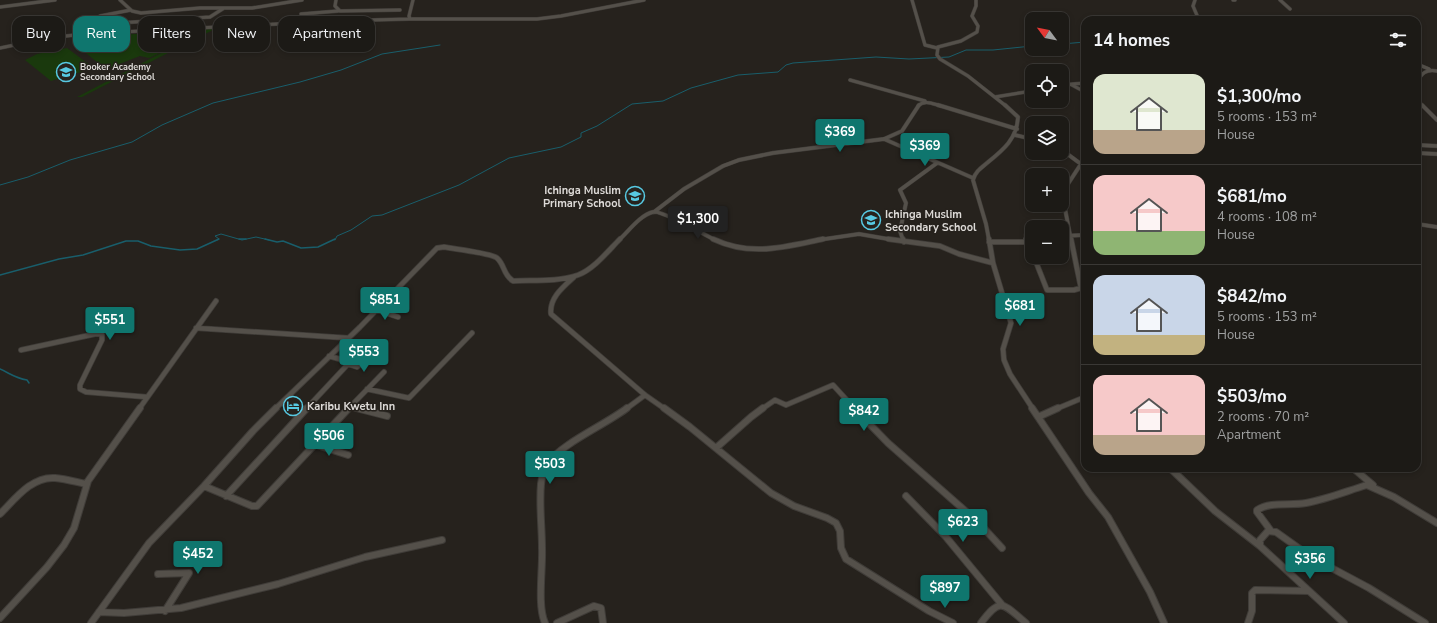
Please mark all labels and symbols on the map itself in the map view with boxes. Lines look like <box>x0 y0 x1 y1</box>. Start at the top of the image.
north arrow <box>1025 12 1069 56</box>
school or university icon: Booker Academy Secondary School <box>55 61 77 83</box>
place label: Booker Academy Secondary School <box>80 61 155 83</box>
pin: $369 <box>816 119 864 153</box>
pin: $369 <box>901 133 949 167</box>
place label: Ichinga Muslim Primary School <box>543 183 621 211</box>
school or university icon: Ichinga Muslim Primary School <box>624 185 646 207</box>
pin: $1,300 <box>665 206 731 240</box>
place label: Ichinga Muslim Secondary School <box>885 207 977 235</box>
school or university icon: Ichinga Muslim Secondary School <box>860 209 882 231</box>
pin: $851 <box>361 287 409 321</box>
pin: $681 <box>996 293 1044 327</box>
pin: $551 <box>86 307 134 341</box>
pin: $553 <box>340 339 388 373</box>
hotel icon: Karibu Kwetu Inn <box>282 395 304 417</box>
pin: $842 <box>840 398 888 432</box>
place label: Karibu Kwetu Inn <box>307 399 395 414</box>
pin: $506 <box>305 423 353 457</box>
pin: $503 <box>526 451 574 485</box>
pin: $623 <box>939 509 987 543</box>
pin: $452 <box>174 541 222 575</box>
pin: $356 <box>1286 546 1334 580</box>
pin: $897 <box>921 575 969 609</box>

